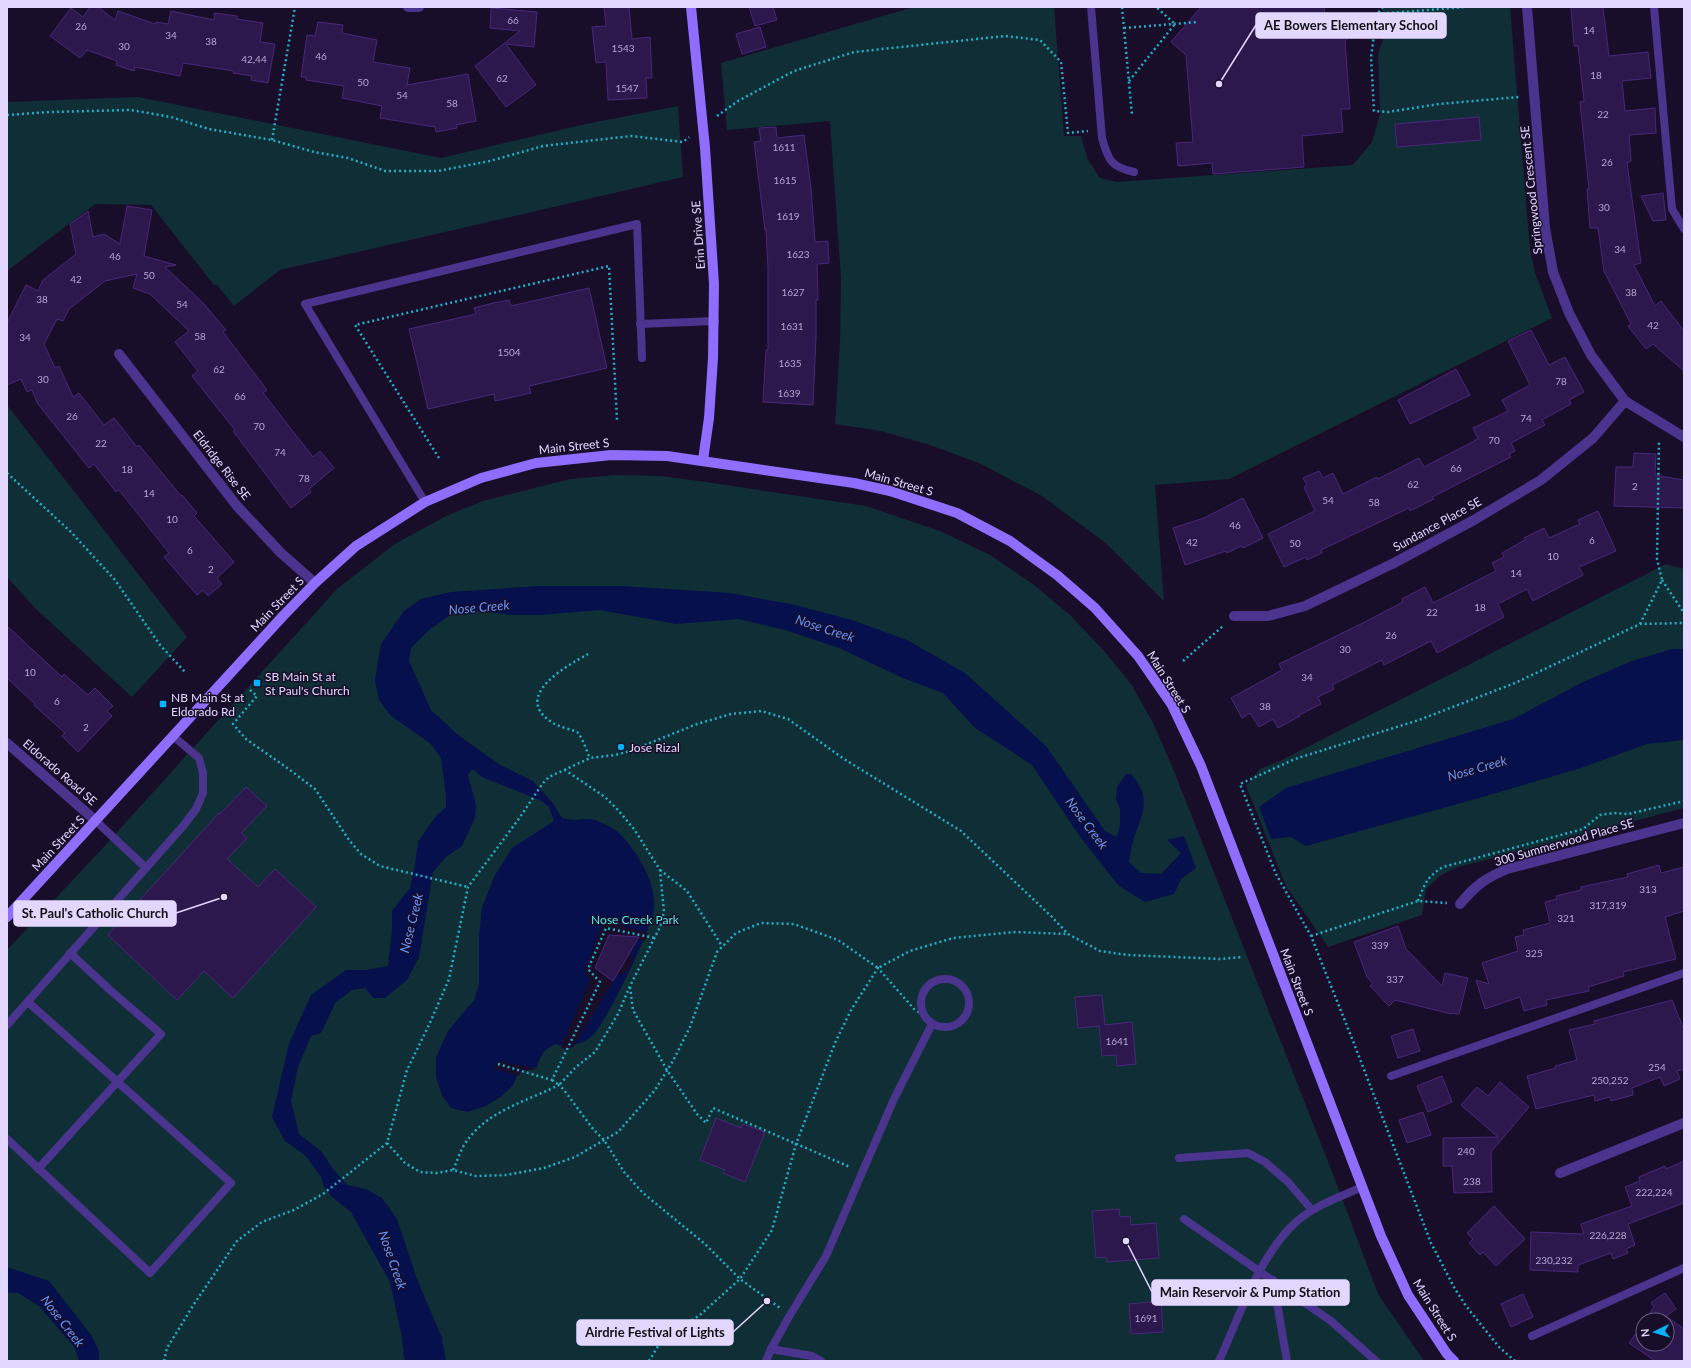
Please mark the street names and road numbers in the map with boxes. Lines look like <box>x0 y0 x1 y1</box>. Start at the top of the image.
street label: Springwood Crescent SE <box>1517 125 1545 255</box>
street label: Erin Drive SE <box>688 200 708 270</box>
street label: Eldridge Rise SE <box>190 427 254 503</box>
street label: Main Street S <box>538 435 610 457</box>
street label: Main Street S <box>863 465 935 499</box>
street label: Sundance Place SE <box>1390 494 1484 554</box>
street label: Main Street S <box>247 573 307 635</box>
street label: Main Street S <box>1144 648 1194 716</box>
street label: Eldorado Road SE <box>20 736 100 808</box>
street label: Main Street S <box>28 812 88 874</box>
street label: 300 Summerwood Place SE <box>1492 815 1636 869</box>
street label: Main Street S <box>1277 946 1317 1018</box>
street label: Main Street S <box>1410 1276 1460 1344</box>

